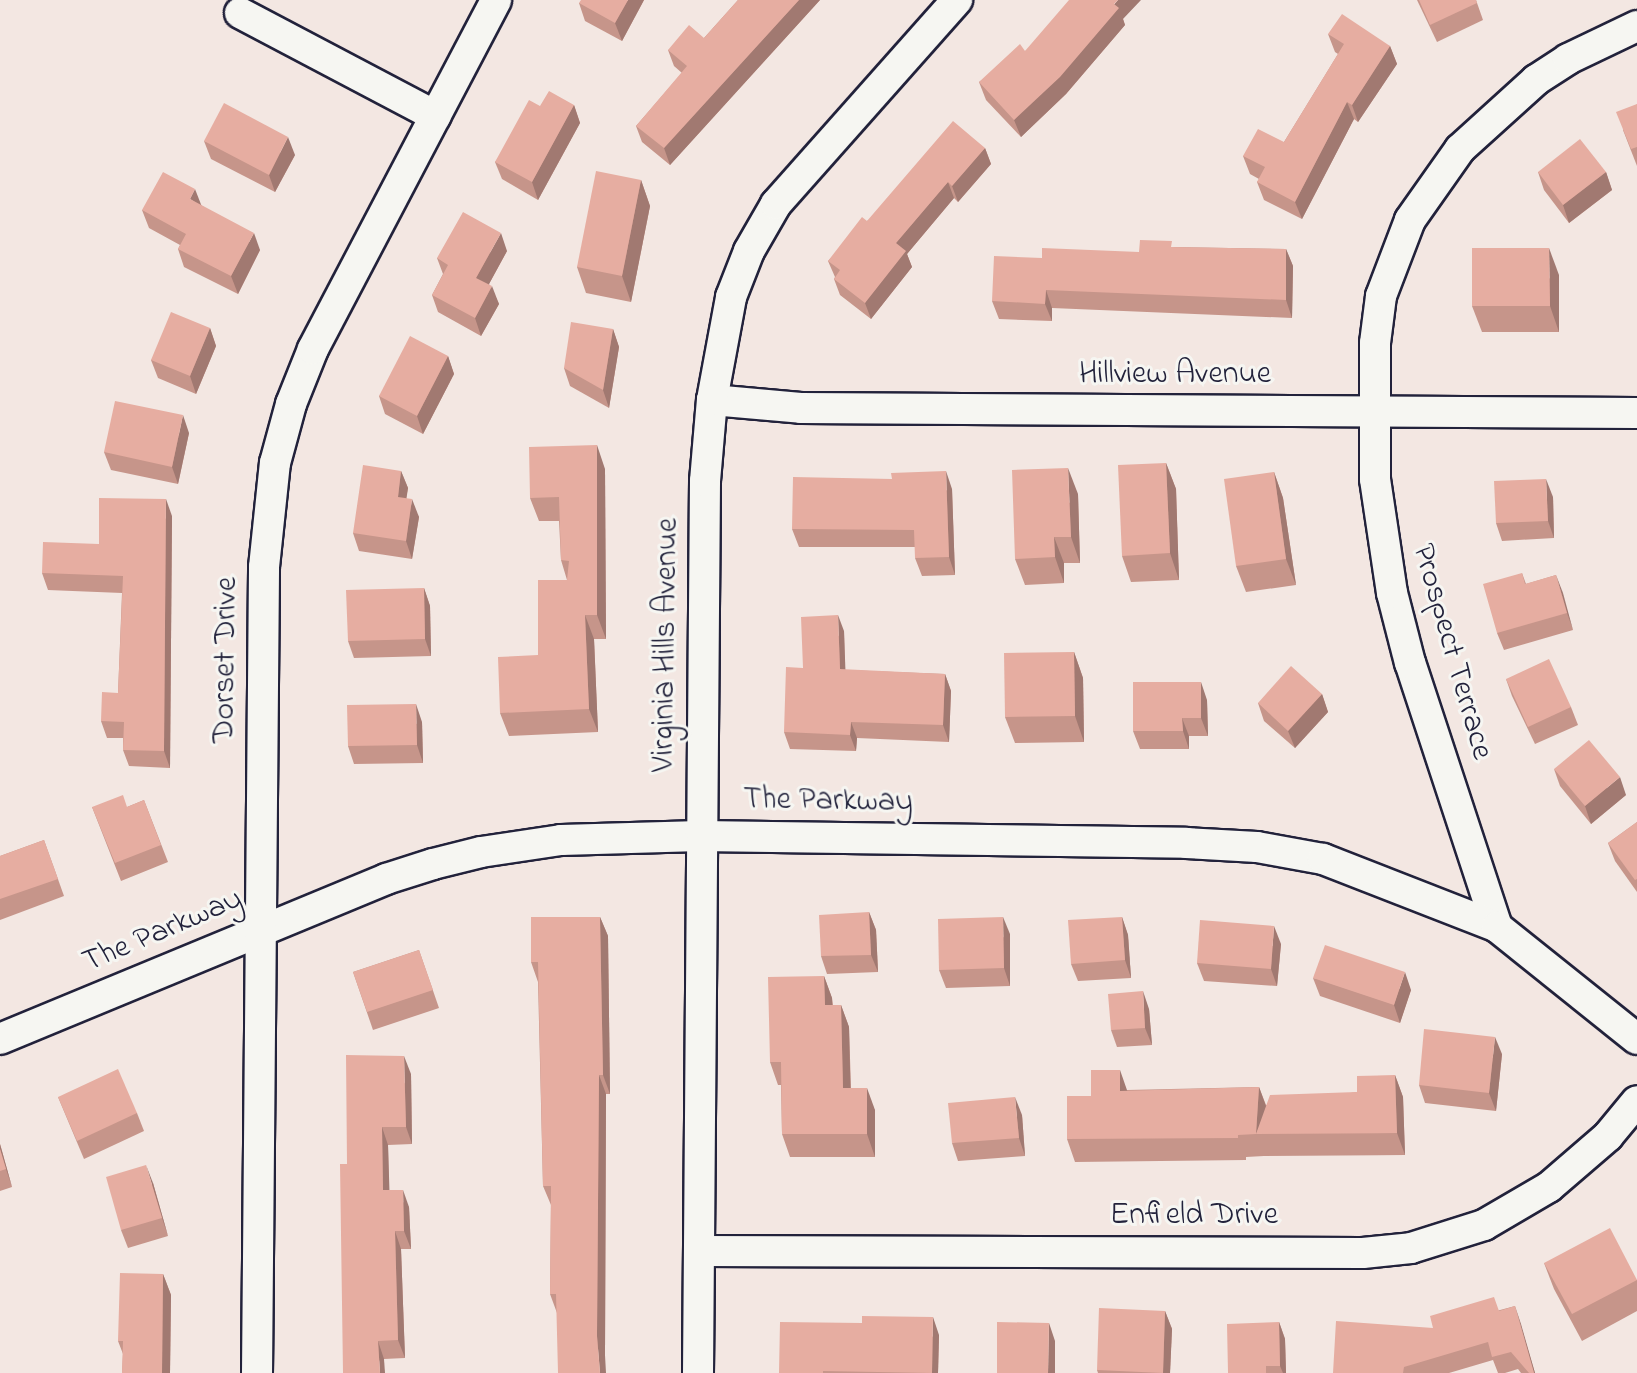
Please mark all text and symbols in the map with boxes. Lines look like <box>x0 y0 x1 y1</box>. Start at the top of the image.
street label: Hillview Avenue <box>1079 356 1271 394</box>
street label: Virginia Hills Avenue <box>646 518 688 772</box>
street label: Prospect Terrace <box>1402 540 1500 764</box>
street label: Dorset Drive <box>206 577 248 743</box>
street label: The Parkway <box>743 781 913 823</box>
street label: The Parkway <box>77 881 249 983</box>
street label: Enfield Drive <box>1110 1197 1278 1235</box>

